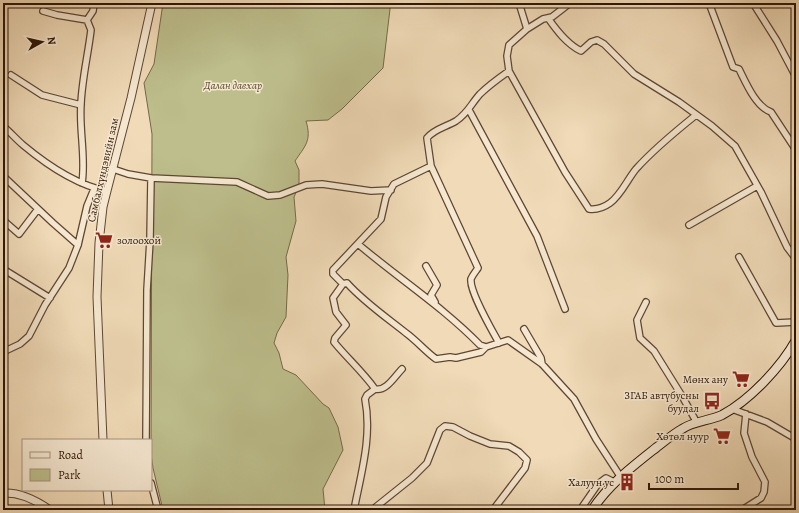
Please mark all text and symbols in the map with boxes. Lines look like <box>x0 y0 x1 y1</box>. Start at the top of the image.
north arrow <box>22 22 62 62</box>
text: N <box>43 36 59 46</box>
park label: Далан давхар <box>203 78 262 93</box>
street label: Самбалхүндэвийн зам <box>84 116 122 224</box>
supermarket icon: золоохой <box>94 230 114 250</box>
place label: золоохой <box>117 233 161 248</box>
supermarket icon: Мөнх ану <box>731 369 751 389</box>
place label: Мөнх ану <box>683 372 729 387</box>
place label: ЗГАБ автүбусны буудал <box>624 388 700 416</box>
bus stop icon: ЗГАБ автүбусны буудал <box>702 391 722 411</box>
supermarket icon: Хөтөл нуур <box>712 426 732 446</box>
place label: Хөтөл нуур <box>656 429 709 444</box>
legend <box>22 439 152 491</box>
text: Road <box>58 447 84 463</box>
scale bar <box>649 465 738 491</box>
text: Park <box>58 467 81 483</box>
text: 100 m <box>655 471 684 487</box>
building icon: Халуун ус <box>617 472 637 492</box>
place label: Халуун ус <box>568 475 614 490</box>

